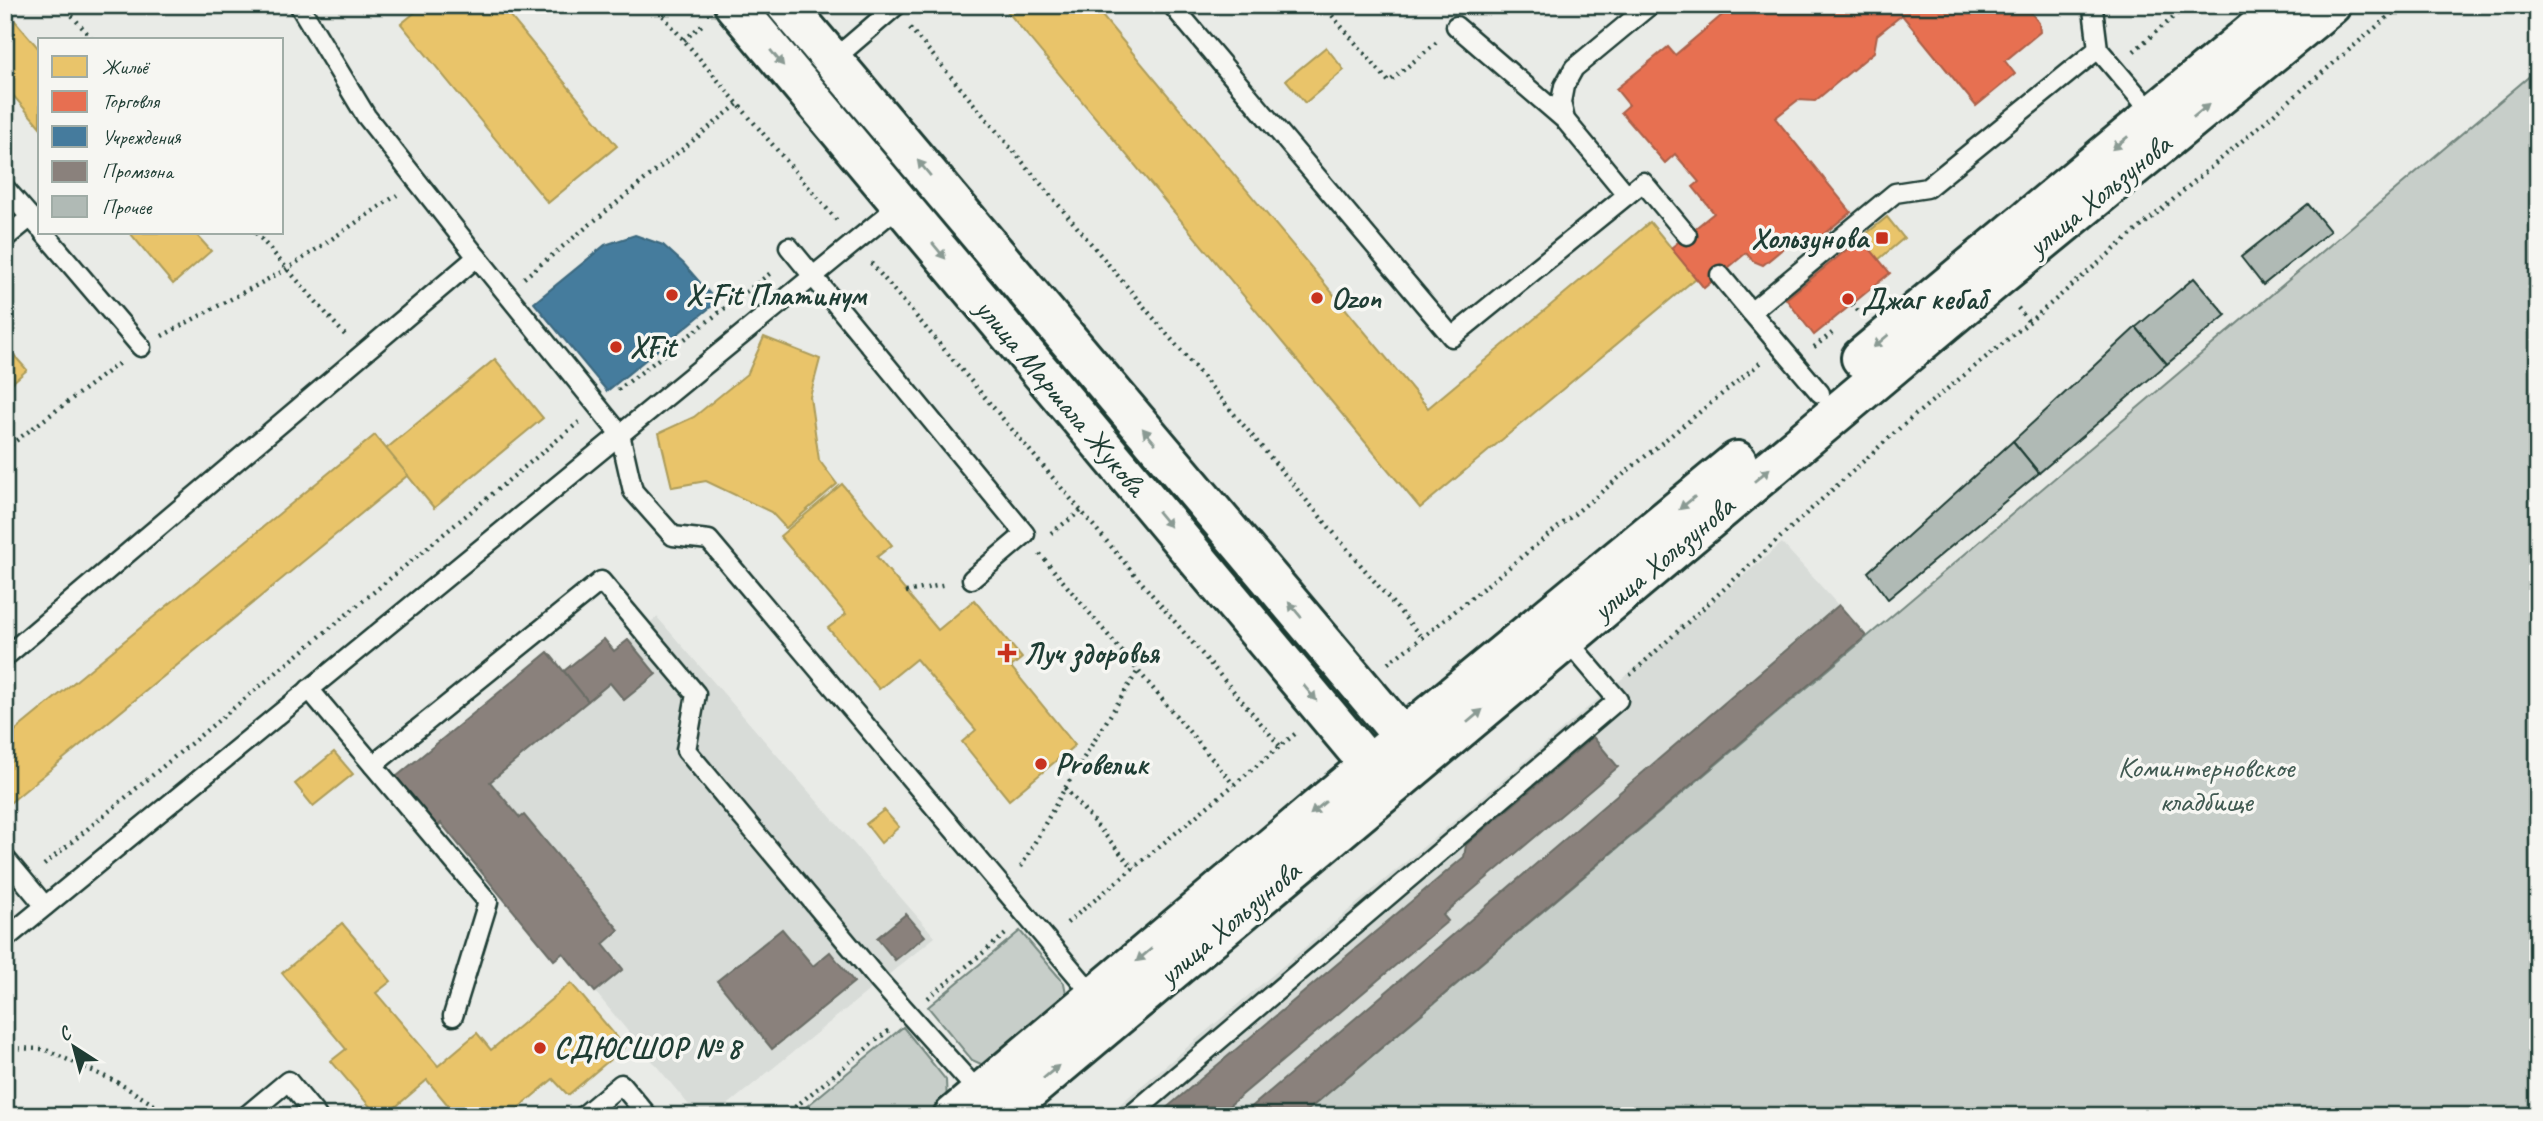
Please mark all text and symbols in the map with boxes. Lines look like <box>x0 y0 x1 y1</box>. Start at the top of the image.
legend <box>38 38 284 234</box>
one-way arrow <box>770 48 785 66</box>
text: Жильё <box>102 54 151 80</box>
text: Торговля <box>102 88 161 114</box>
one-way arrow <box>2192 104 2210 119</box>
text: Учреждения <box>102 124 182 150</box>
street label: улица Хользунова <box>2018 124 2180 266</box>
one-way arrow <box>2111 136 2129 151</box>
text: Промзона <box>102 158 175 184</box>
one-way arrow <box>916 160 931 178</box>
text: Прочее <box>102 194 153 220</box>
place label: Хользунова <box>1751 219 1871 258</box>
marker: Хользунова <box>1874 230 1890 246</box>
one-way arrow <box>931 242 947 260</box>
place label: X-Fit Платинум <box>686 276 868 314</box>
place label: Ozon <box>1331 279 1382 317</box>
place label: Джаг кебаб <box>1862 280 1991 318</box>
marker: X-Fit Платинум <box>664 287 680 303</box>
street label: улица Маршала Жукова <box>966 289 1157 506</box>
marker: Ozon <box>1309 290 1325 306</box>
marker: Джаг кебаб <box>1840 291 1856 307</box>
place label: XFit <box>630 328 679 366</box>
one-way arrow <box>1872 333 1890 349</box>
marker: XFit <box>608 339 624 355</box>
one-way arrow <box>1142 428 1157 445</box>
one-way arrow <box>1753 468 1771 483</box>
street label: улица Хользунова <box>1582 486 1743 630</box>
one-way arrow <box>1679 495 1697 510</box>
one-way arrow <box>1156 511 1171 528</box>
one-way arrow <box>1288 602 1303 619</box>
place label: Луч здоровья <box>1023 634 1161 673</box>
marker: Луч здоровья <box>997 643 1017 663</box>
one-way arrow <box>1302 685 1317 702</box>
one-way arrow <box>1466 709 1483 724</box>
place label: Proвелик <box>1055 745 1150 783</box>
park label: Коминтерновское кладбище <box>2118 748 2297 820</box>
marker: Proвелик <box>1033 756 1049 772</box>
one-way arrow <box>1309 800 1326 815</box>
street label: улица Хользунова <box>1148 851 1309 995</box>
one-way arrow <box>1135 947 1153 963</box>
north arrow <box>38 1012 108 1082</box>
text: С <box>54 1020 78 1047</box>
place label: СДЮСШОР № 8 <box>554 1029 744 1067</box>
marker: СДЮСШОР № 8 <box>532 1040 548 1056</box>
one-way arrow <box>1042 1064 1060 1080</box>

